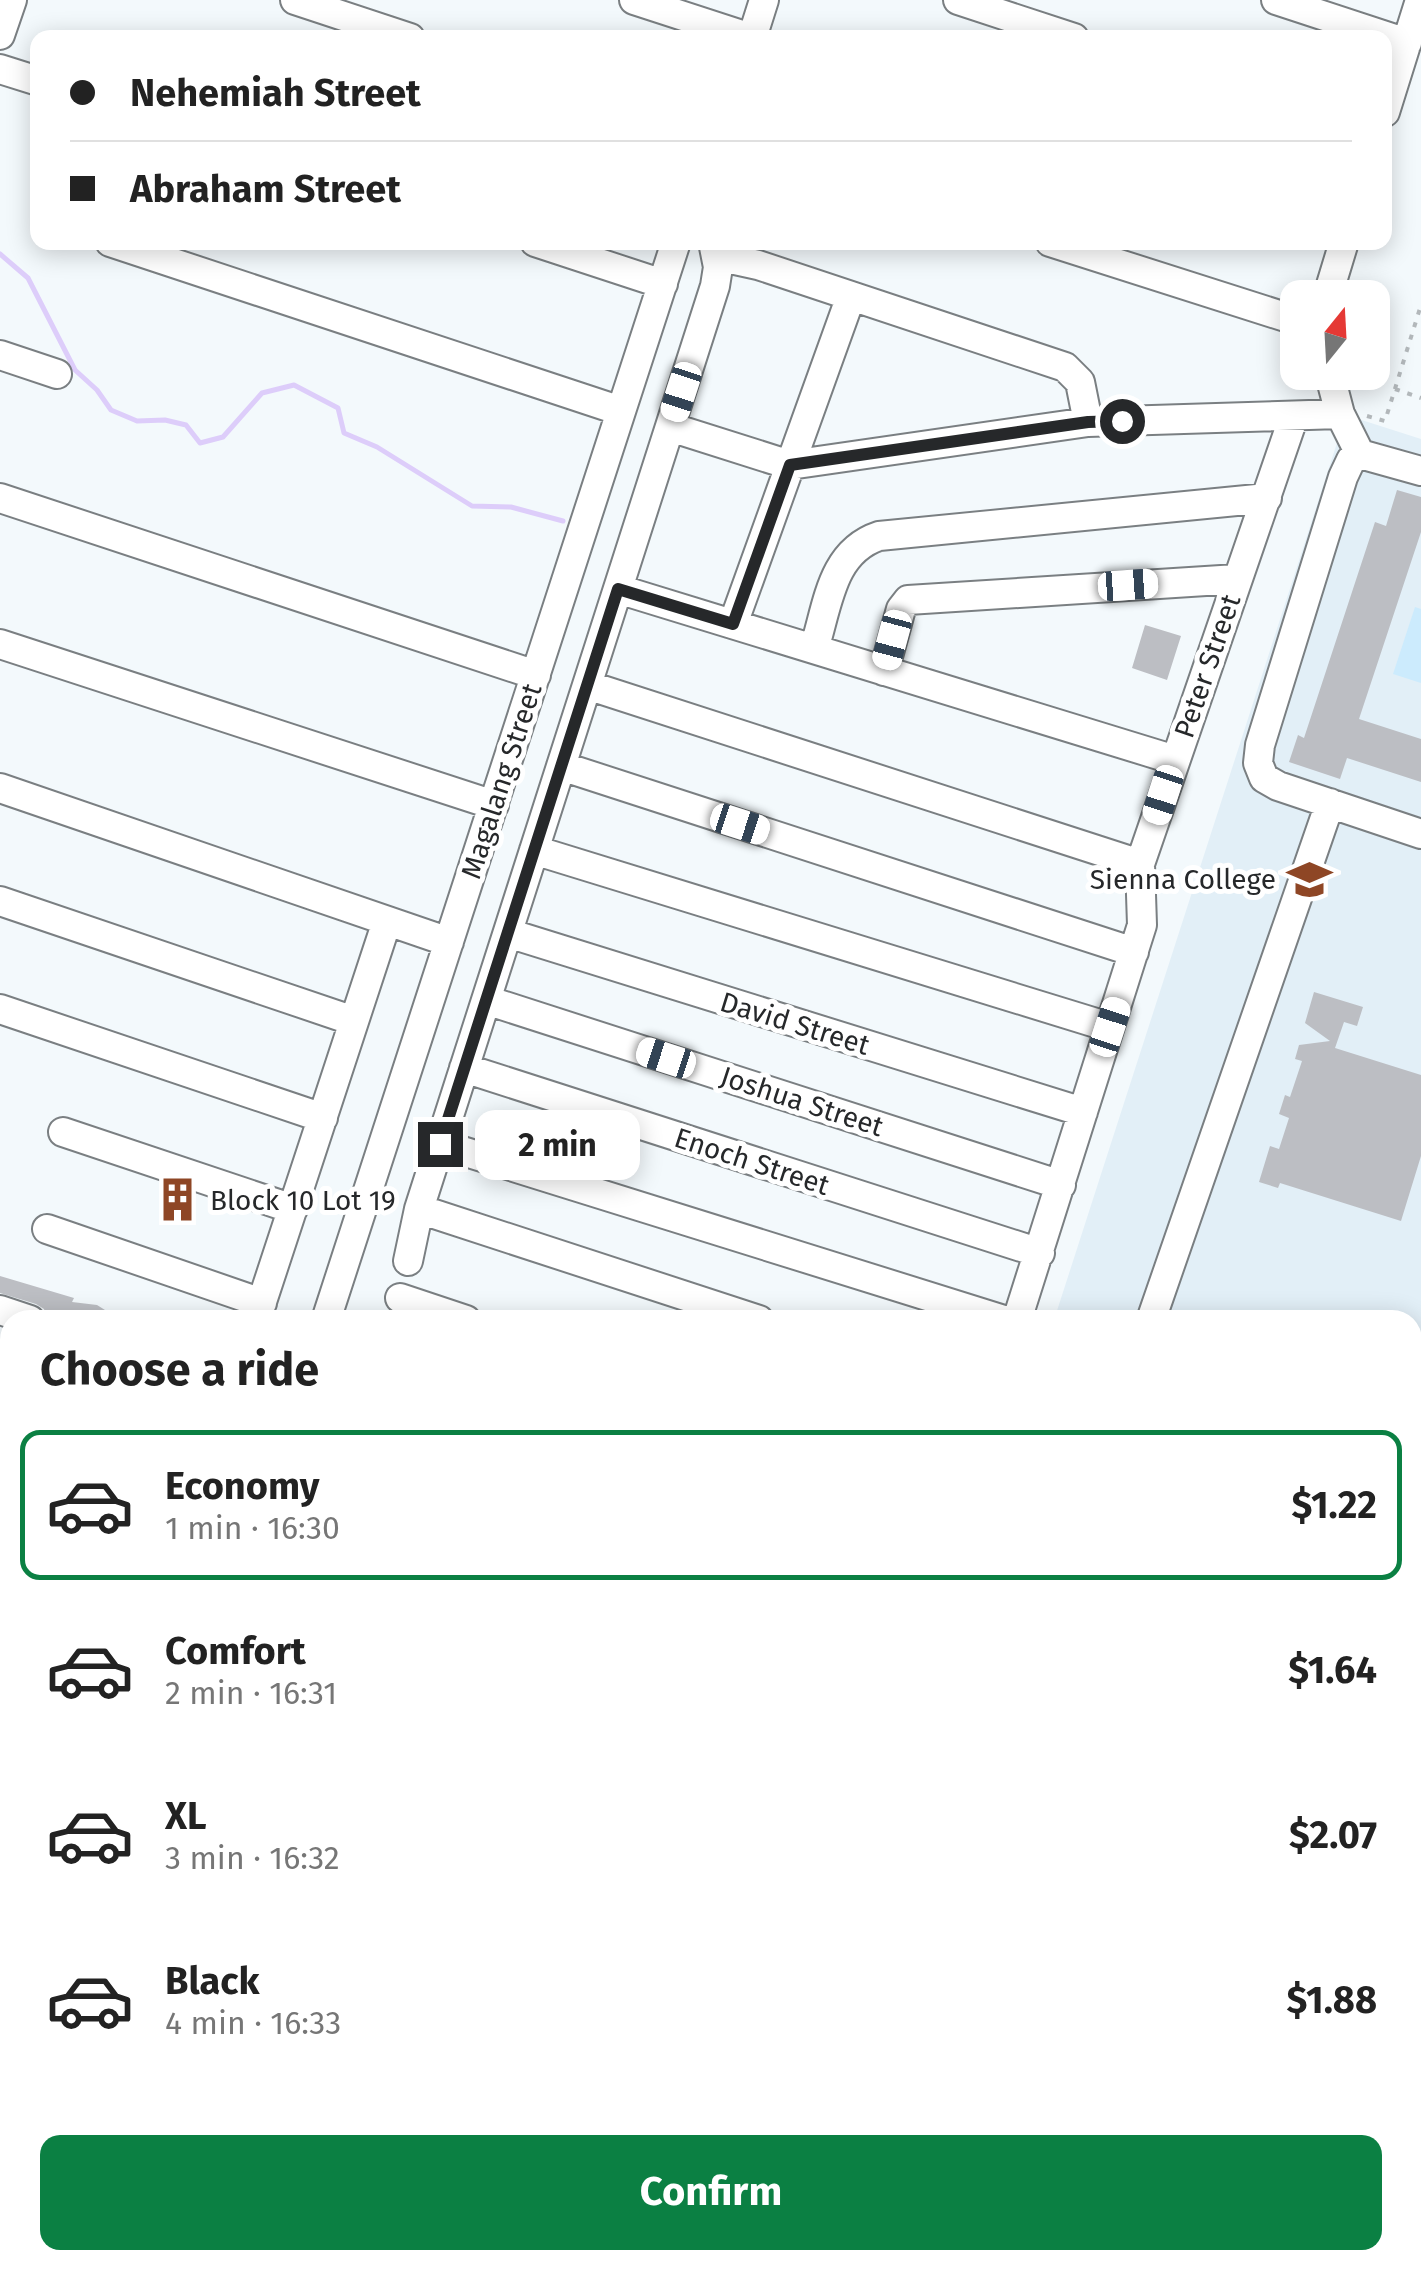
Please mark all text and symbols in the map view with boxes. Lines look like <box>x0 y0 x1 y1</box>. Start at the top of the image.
text: Nehemiah Street <box>130 70 421 116</box>
text: Abraham Street <box>130 166 401 212</box>
north arrow <box>1280 280 1390 390</box>
map controls <box>1280 280 1390 390</box>
car <box>657 359 705 425</box>
route start <box>1100 399 1145 444</box>
car <box>1097 568 1159 602</box>
street label: Peter Street <box>1167 589 1248 742</box>
car <box>870 607 914 673</box>
street label: Magalang Street <box>454 679 549 883</box>
car <box>1139 762 1187 828</box>
car <box>707 800 773 848</box>
school or university icon: Sienna College <box>1285 855 1333 903</box>
place label: Sienna College <box>1090 863 1276 896</box>
street label: David Street <box>716 985 874 1062</box>
car <box>1086 994 1134 1060</box>
car <box>633 1034 699 1082</box>
street label: Joshua Street <box>716 1060 888 1144</box>
callout: 2 min <box>475 1109 640 1179</box>
street label: Enoch Street <box>670 1121 834 1202</box>
route end <box>418 1122 463 1167</box>
text: 2 min <box>518 1126 597 1164</box>
building icon: Block 10 Lot 19 <box>153 1176 201 1224</box>
place label: Block 10 Lot 19 <box>210 1184 396 1217</box>
text: Choose a ride <box>40 1343 319 1397</box>
icon: car <box>45 1460 135 1550</box>
text: Economy <box>165 1463 320 1509</box>
text: $1.22 <box>1291 1482 1377 1528</box>
text: 1 min · 16:30 <box>165 1509 340 1547</box>
icon: car <box>45 1625 135 1715</box>
text: Comfort <box>165 1628 306 1674</box>
text: $1.64 <box>1288 1647 1377 1693</box>
text: 2 min · 16:31 <box>165 1674 337 1712</box>
icon: car <box>45 1790 135 1880</box>
text: XL <box>165 1793 207 1839</box>
text: $2.07 <box>1289 1812 1377 1858</box>
text: 3 min · 16:32 <box>165 1839 340 1877</box>
icon: car <box>45 1955 135 2045</box>
text: Black <box>165 1958 260 2004</box>
text: $1.88 <box>1287 1977 1377 2023</box>
text: 4 min · 16:33 <box>165 2004 341 2042</box>
button: Confirm <box>40 2135 1382 2250</box>

